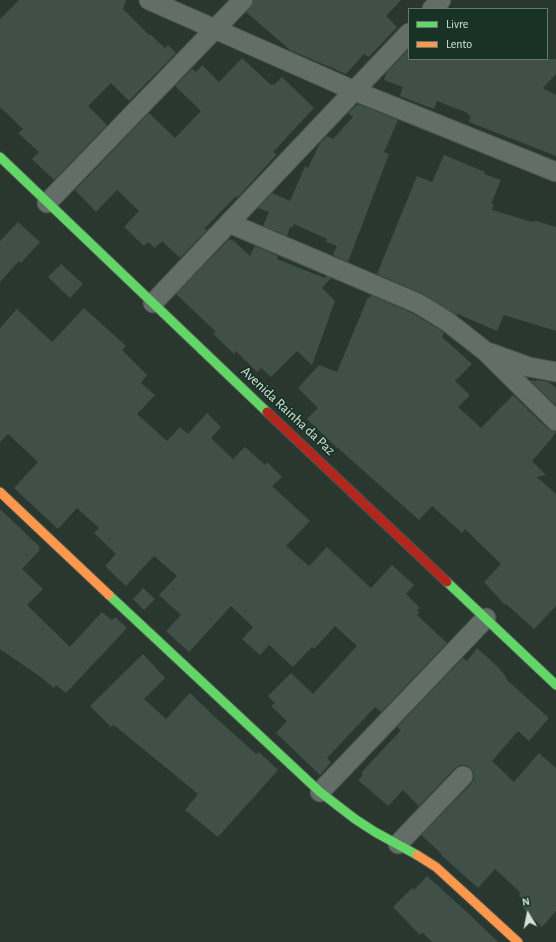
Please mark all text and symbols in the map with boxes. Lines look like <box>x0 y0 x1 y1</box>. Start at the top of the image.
legend <box>408 8 548 60</box>
text: Livre <box>446 18 468 30</box>
text: Lento <box>446 38 472 50</box>
street label: Avenida Rainha da Paz <box>237 363 339 459</box>
north arrow <box>508 894 548 934</box>
text: N <box>521 896 531 908</box>

